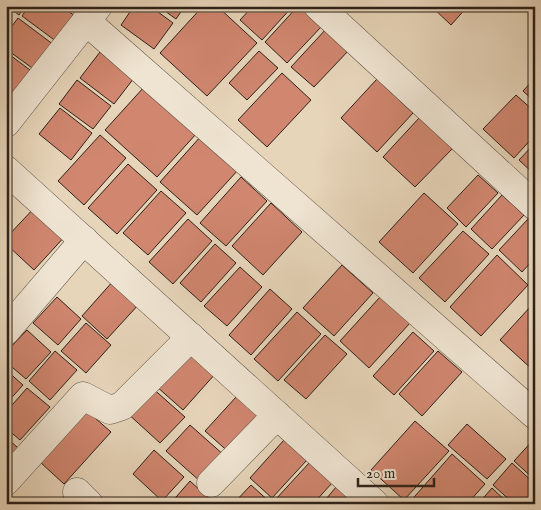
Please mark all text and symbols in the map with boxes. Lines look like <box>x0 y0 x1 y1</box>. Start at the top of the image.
scale bar <box>358 455 435 487</box>
text: 20 m <box>366 464 396 483</box>

